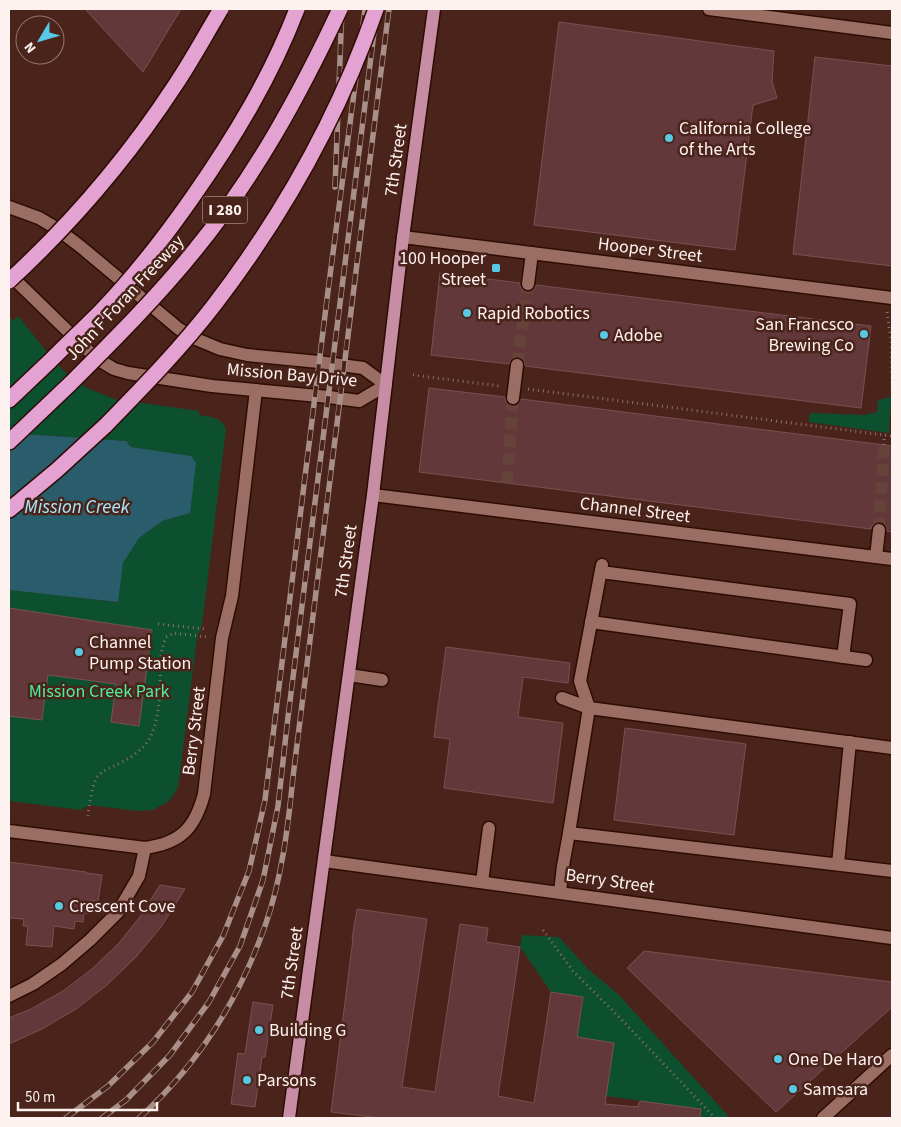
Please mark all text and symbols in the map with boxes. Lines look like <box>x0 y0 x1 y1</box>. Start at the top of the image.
north arrow <box>15 15 65 65</box>
text: N <box>20 38 41 57</box>
place label: California College of the Arts <box>679 116 811 162</box>
street label: 7th Street <box>379 122 413 198</box>
marker: California College of the Arts <box>663 132 675 144</box>
road number: I 280 <box>202 196 248 224</box>
street label: John F Foran Freeway <box>60 229 190 366</box>
street label: Hooper Street <box>596 231 704 269</box>
place label: 100 Hooper Street <box>399 246 487 292</box>
marker: 100 Hooper Street <box>490 262 502 274</box>
place label: Rapid Robotics <box>477 301 590 326</box>
marker: Rapid Robotics <box>461 307 473 319</box>
place label: San Francsco Brewing Co <box>755 312 854 358</box>
place label: Adobe <box>614 323 662 348</box>
marker: San Francsco Brewing Co <box>858 328 870 340</box>
marker: Adobe <box>598 329 610 341</box>
street label: Mission Bay Drive <box>226 357 358 393</box>
street label: Channel Street <box>578 491 692 529</box>
water label: Mission Creek <box>24 494 131 521</box>
street label: 7th Street <box>329 523 363 599</box>
place label: Channel Pump Station <box>89 630 191 676</box>
marker: Channel Pump Station <box>73 646 85 658</box>
park label: Mission Creek Park <box>29 679 169 704</box>
street label: Berry Street <box>176 685 212 777</box>
street label: Berry Street <box>564 862 656 900</box>
place label: Crescent Cove <box>69 894 175 919</box>
marker: Crescent Cove <box>53 900 65 912</box>
street label: 7th Street <box>275 925 309 1001</box>
place label: Building G <box>269 1018 346 1043</box>
marker: Building G <box>253 1024 265 1036</box>
place label: One De Haro <box>788 1047 883 1072</box>
marker: One De Haro <box>772 1053 784 1065</box>
place label: Parsons <box>257 1068 316 1093</box>
marker: Parsons <box>241 1074 253 1086</box>
place label: Samsara <box>803 1077 868 1102</box>
scale bar <box>18 1080 156 1112</box>
marker: Samsara <box>787 1083 799 1095</box>
text: 50 m <box>25 1087 55 1108</box>

